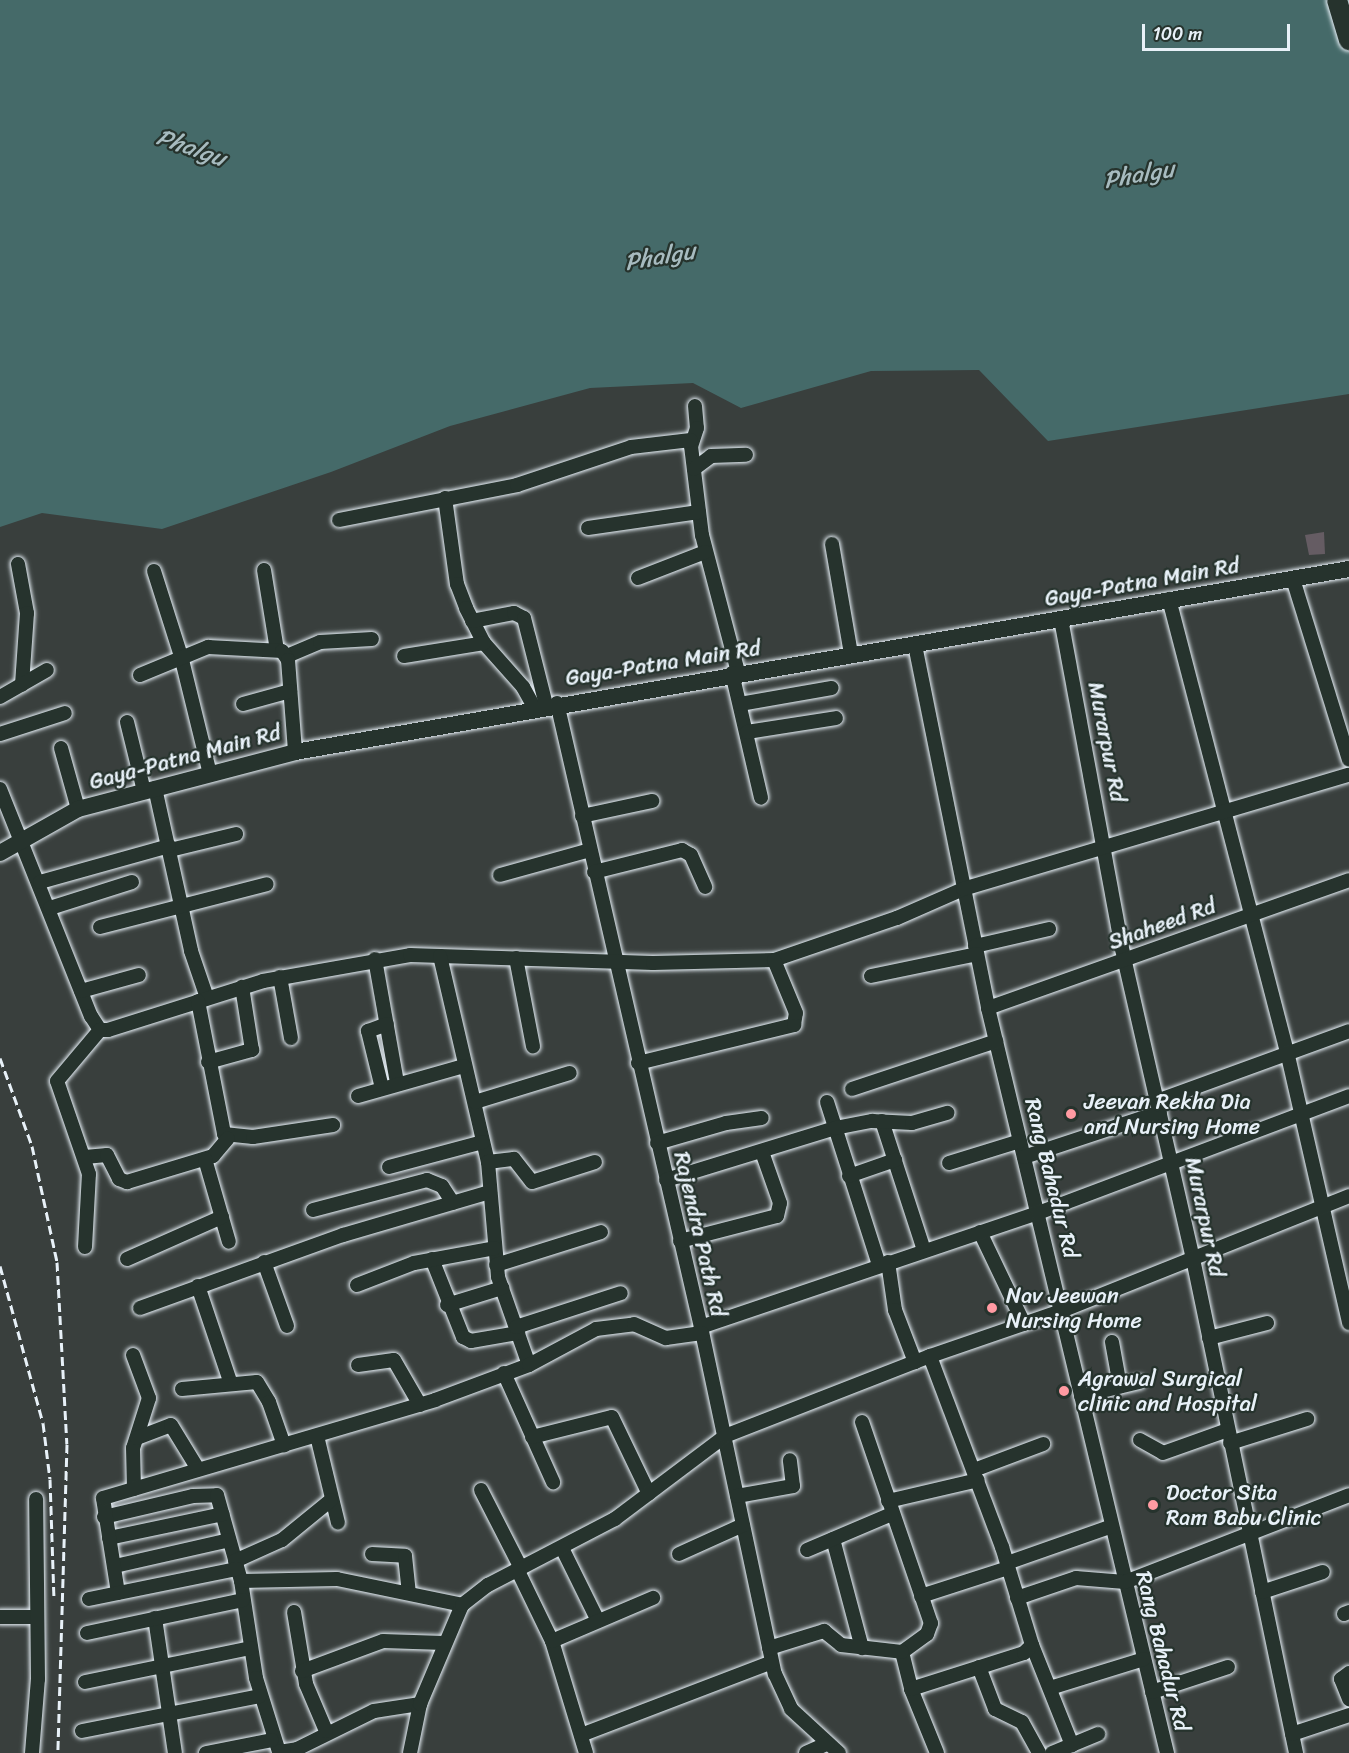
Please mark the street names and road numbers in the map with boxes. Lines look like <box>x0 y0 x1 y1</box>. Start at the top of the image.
street label: Gaya-Patna Main Rd <box>1043 552 1241 612</box>
street label: Gaya-Patna Main Rd <box>564 635 762 691</box>
street label: Murarpur Rd <box>1082 680 1132 804</box>
street label: Gaya-Patna Main Rd <box>86 719 284 795</box>
street label: Shaheed Rd <box>1105 892 1219 956</box>
street label: Rang Bahadur Rd <box>1019 1095 1085 1261</box>
street label: Rajendra Path Rd <box>668 1149 732 1319</box>
street label: Murarpur Rd <box>1179 1155 1231 1279</box>
street label: Rang Bahadur Rd <box>1130 1568 1196 1734</box>

